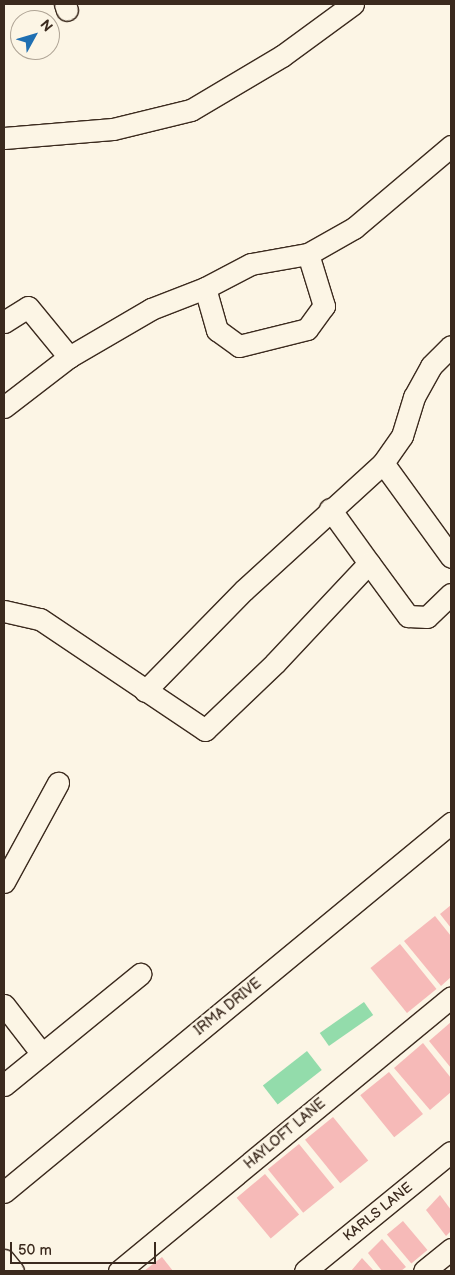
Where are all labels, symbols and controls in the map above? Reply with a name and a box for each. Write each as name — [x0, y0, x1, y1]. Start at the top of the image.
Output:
north arrow — [10, 10, 60, 60]
text: N — [36, 16, 56, 35]
street label: IRMA DRIVE — [191, 975, 265, 1039]
street label: HAYLOFT LANE — [241, 1095, 329, 1173]
street label: KARLS LANE — [340, 1179, 416, 1245]
scale bar — [12, 1232, 159, 1264]
text: 50 m — [18, 1241, 52, 1260]

